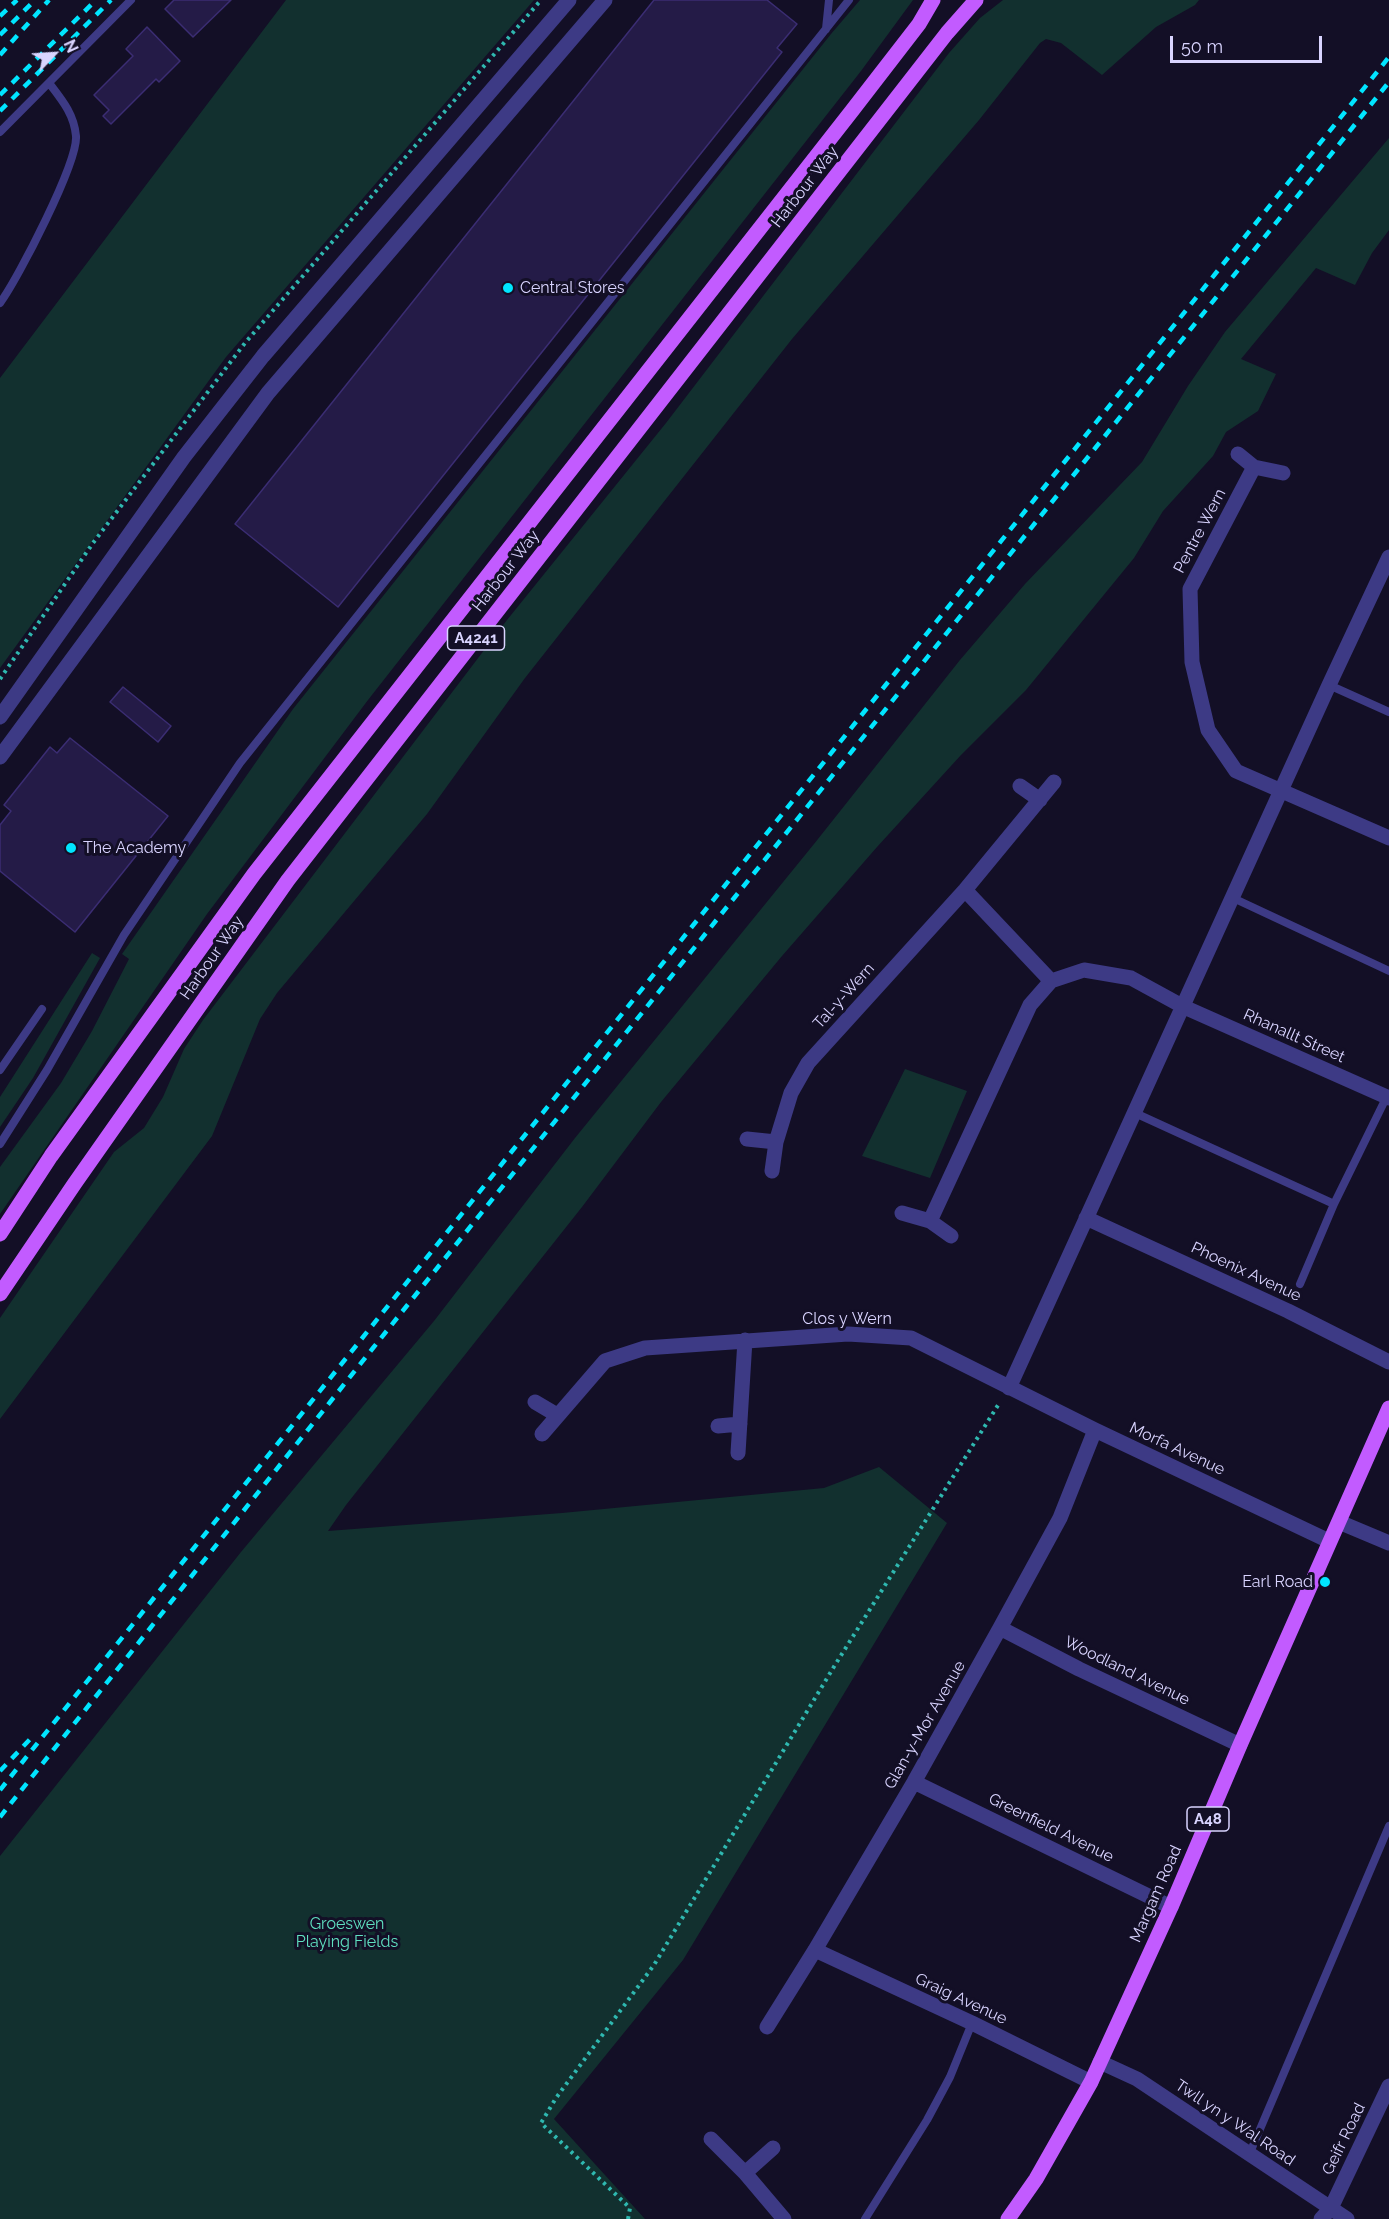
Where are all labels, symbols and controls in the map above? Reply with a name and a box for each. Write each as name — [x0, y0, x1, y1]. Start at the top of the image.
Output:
north arrow — [24, 24, 84, 84]
scale bar — [1173, 24, 1324, 62]
text: 50 m — [1181, 36, 1223, 57]
text: N — [60, 37, 82, 56]
street label: Harbour Way — [767, 143, 843, 231]
place label: Central Stores — [520, 278, 624, 298]
marker: Central Stores — [501, 281, 515, 295]
street label: Pentre Wern — [1170, 486, 1230, 576]
street label: Harbour Way — [468, 527, 544, 615]
road number: A4241 — [448, 626, 504, 650]
place label: The Academy — [83, 838, 186, 858]
marker: The Academy — [64, 841, 78, 855]
street label: Harbour Way — [176, 912, 248, 1004]
street label: Tal-y-Wern — [809, 959, 879, 1033]
street label: Rhanallt Street — [1240, 1005, 1348, 1067]
street label: Phoenix Avenue — [1188, 1238, 1304, 1306]
street label: Clos y Wern — [802, 1309, 892, 1329]
street label: Morfa Avenue — [1126, 1418, 1228, 1480]
place label: Earl Road — [1242, 1572, 1313, 1592]
marker: Earl Road — [1318, 1575, 1332, 1589]
street label: Woodland Avenue — [1061, 1632, 1193, 1710]
street label: Glan-y-Mor Avenue — [880, 1657, 970, 1793]
street label: Greenfield Avenue — [985, 1789, 1117, 1867]
road number: A48 — [1187, 1807, 1229, 1831]
street label: Margam Road — [1126, 1843, 1186, 1945]
park label: Groeswen Playing Fields — [296, 1914, 398, 1952]
street label: Graig Avenue — [912, 1969, 1010, 2029]
street label: Twll yn y Wal Road — [1171, 2076, 1299, 2170]
street label: Geifr Road — [1318, 2100, 1370, 2178]

